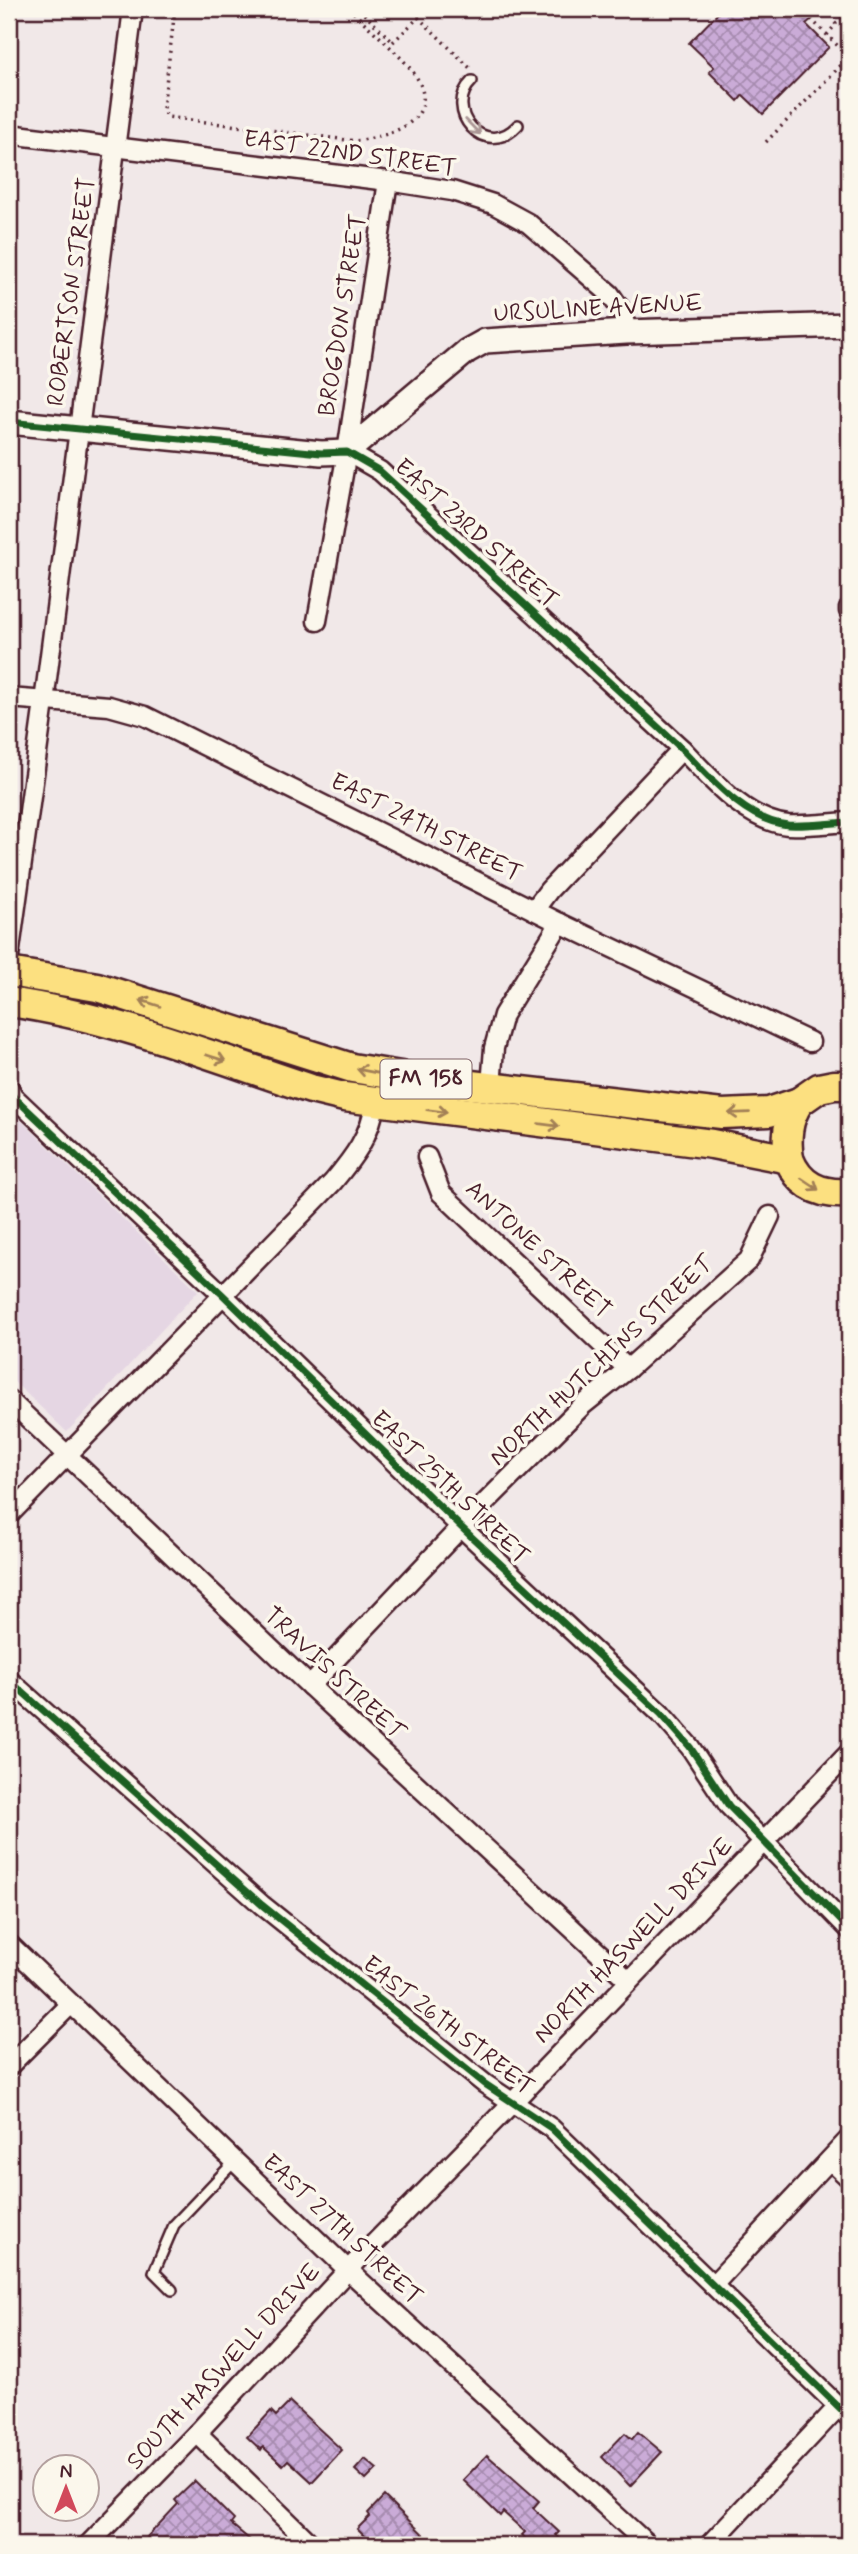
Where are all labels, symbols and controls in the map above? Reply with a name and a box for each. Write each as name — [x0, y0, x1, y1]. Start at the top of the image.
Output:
one-way arrow — [465, 118, 482, 135]
street label: EAST 22ND STREET — [241, 124, 459, 184]
street label: ROBERTSON STREET — [41, 176, 103, 408]
street label: BROGDON STREET — [312, 212, 374, 418]
street label: URSULINE AVENUE — [493, 288, 703, 330]
street label: EAST 23RD STREET — [387, 452, 565, 616]
street label: EAST 24TH STREET — [325, 766, 527, 890]
one-way arrow — [139, 996, 161, 1008]
one-way arrow — [205, 1052, 227, 1065]
road number: FM 158 — [380, 1060, 472, 1098]
one-way arrow — [356, 1064, 379, 1077]
one-way arrow — [425, 1104, 447, 1117]
one-way arrow — [727, 1107, 750, 1120]
one-way arrow — [537, 1118, 560, 1131]
street label: ANTONE STREET — [458, 1174, 618, 1326]
one-way arrow — [800, 1177, 819, 1192]
street label: NORTH HUTCHINS STREET — [483, 1248, 721, 1473]
street label: EAST 25TH STREET — [364, 1404, 536, 1572]
street label: TRAVIS STREET — [257, 1600, 412, 1748]
street label: NORTH HASWELL DRIVE — [527, 1831, 741, 2051]
street label: EAST 26TH STREET — [356, 1949, 540, 2103]
street label: EAST 27TH STREET — [255, 2148, 429, 2312]
street label: SOUTH HASWELL DRIVE — [120, 2257, 328, 2477]
north arrow — [32, 2452, 102, 2522]
text: N — [60, 2460, 72, 2485]

